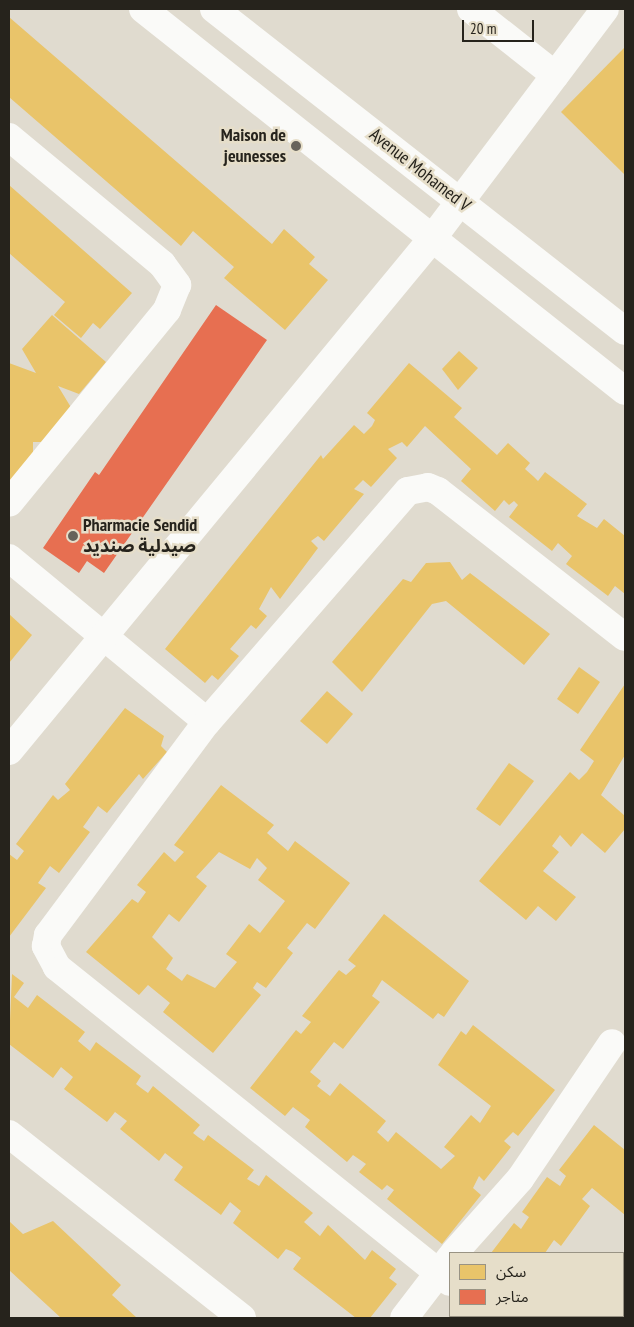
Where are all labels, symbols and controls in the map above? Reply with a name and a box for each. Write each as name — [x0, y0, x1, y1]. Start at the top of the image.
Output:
scale bar — [464, 10, 536, 42]
text: 20 m — [470, 19, 496, 38]
street label: Avenue Mohamed V — [365, 124, 475, 216]
place label: Maison de jeunesses — [221, 125, 286, 168]
marker: Maison de jeunesses — [290, 140, 302, 152]
place label: Pharmacie Sendid صيدلية صنديد — [83, 515, 197, 558]
marker: Pharmacie Sendid صيدلية صنديد — [67, 530, 79, 542]
legend — [449, 1252, 624, 1317]
text: سكن — [496, 1262, 526, 1281]
text: متاجر — [496, 1287, 529, 1306]

